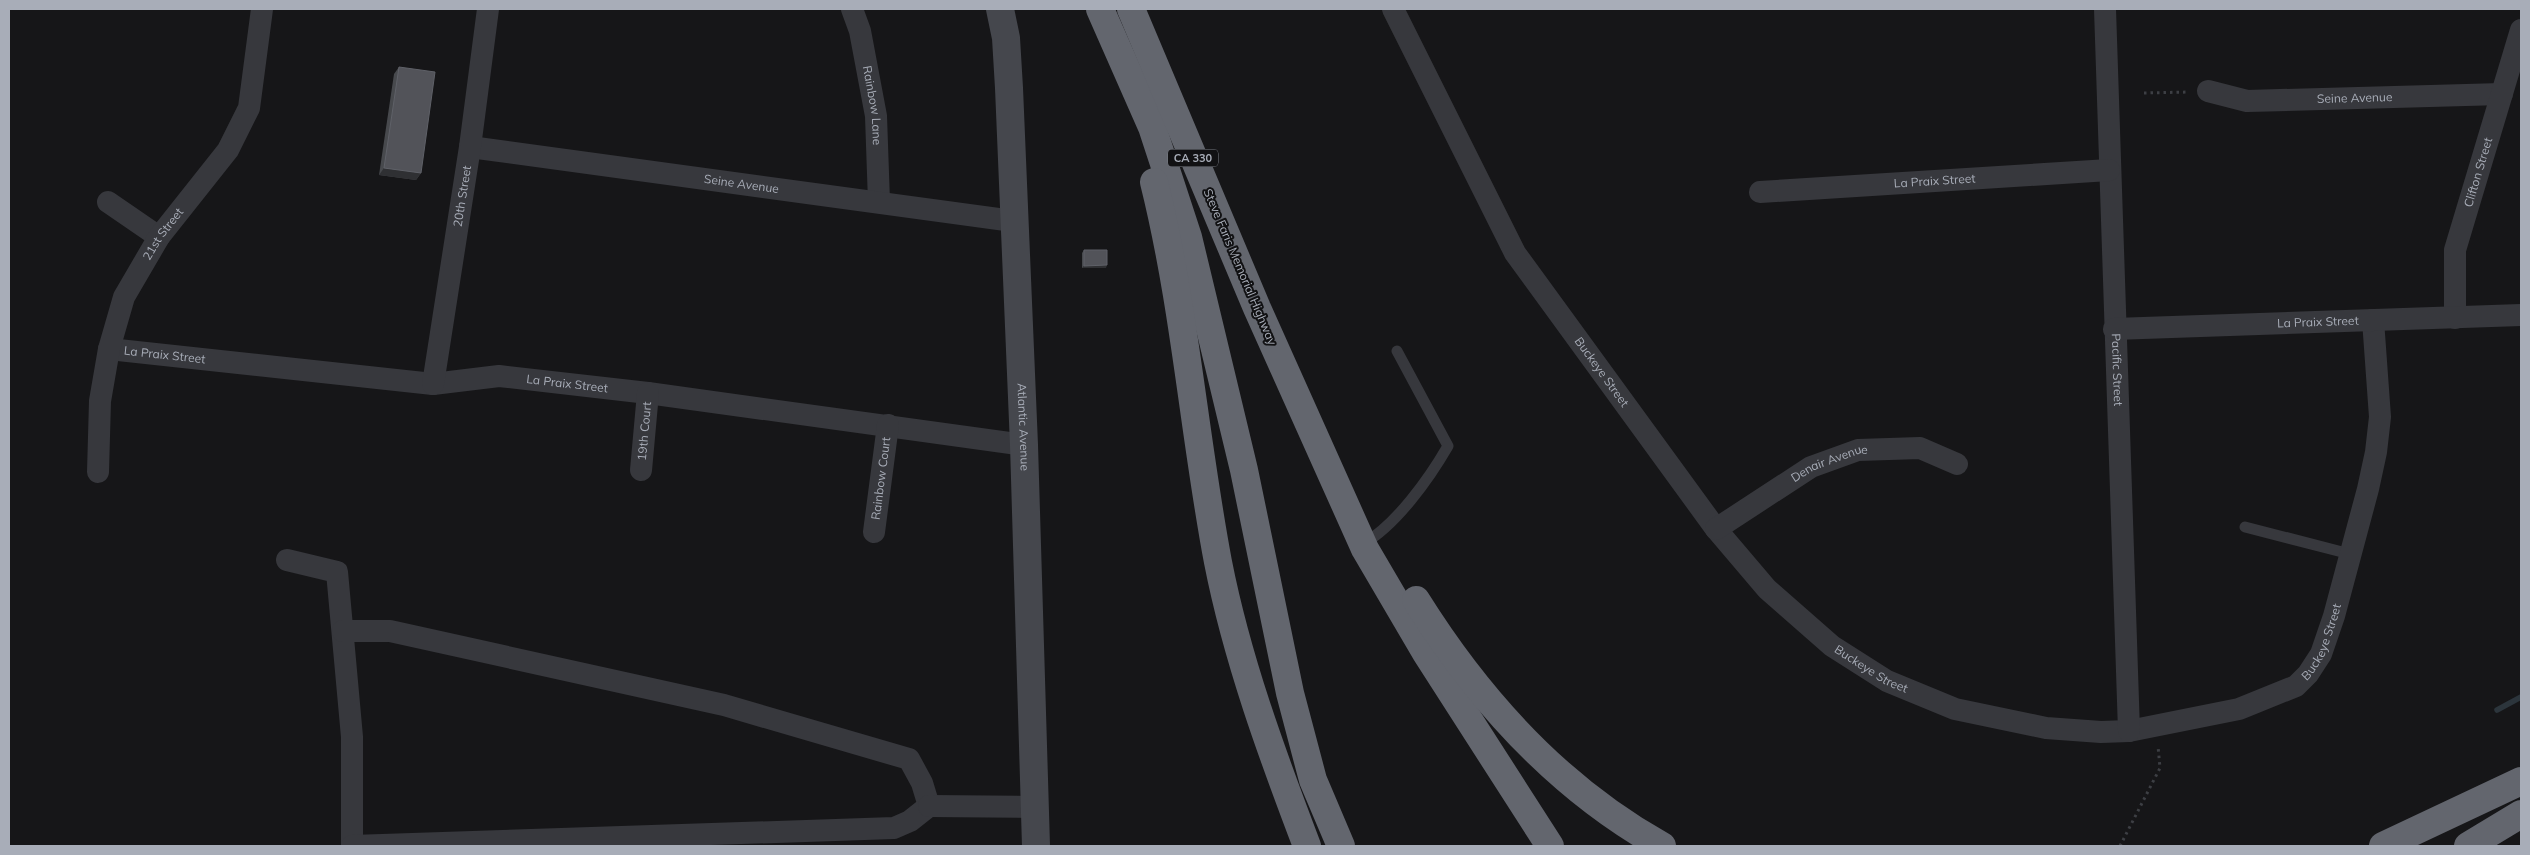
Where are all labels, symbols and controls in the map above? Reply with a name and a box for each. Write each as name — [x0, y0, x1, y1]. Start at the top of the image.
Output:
street label: Rainbow Lane — [860, 64, 885, 145]
street label: Seine Avenue — [2317, 89, 2393, 106]
street label: Clifton Street — [2460, 136, 2495, 209]
road number: CA 330 — [1168, 150, 1218, 167]
street label: 20th Street — [450, 164, 474, 228]
street label: La Praix Street — [1893, 170, 1976, 191]
street label: Seine Avenue — [703, 171, 780, 196]
street label: Steve Faris Memorial Highway — [1201, 186, 1281, 348]
street label: 21st Street — [139, 205, 186, 263]
street label: La Praix Street — [2277, 313, 2359, 330]
street label: Pacific Street — [2109, 333, 2126, 406]
street label: Buckeye Street — [1572, 334, 1632, 410]
street label: La Praix Street — [123, 343, 206, 366]
street label: La Praix Street — [526, 371, 609, 395]
street label: Atlantic Avenue — [1014, 383, 1033, 471]
street label: 19th Court — [634, 401, 654, 461]
street label: Rainbow Court — [868, 436, 893, 521]
street label: Denair Avenue — [1788, 441, 1868, 485]
street label: Buckeye Street — [2298, 602, 2344, 683]
street label: Buckeye Street — [1832, 642, 1910, 696]

